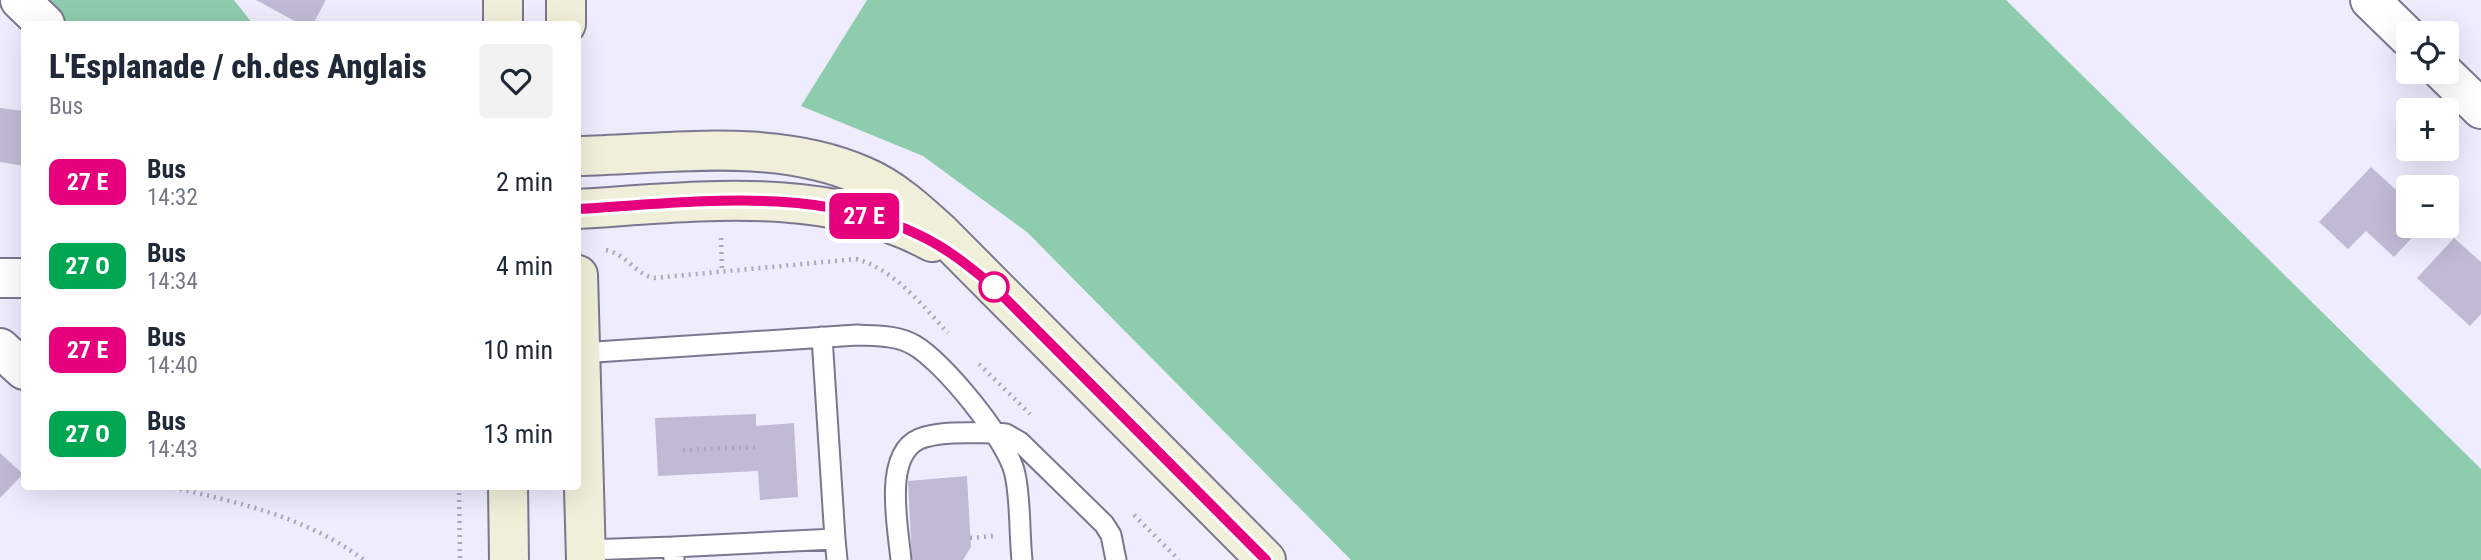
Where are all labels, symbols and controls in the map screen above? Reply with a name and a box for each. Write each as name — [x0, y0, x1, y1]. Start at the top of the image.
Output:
map controls — [2396, 21, 2459, 238]
button: locate — [2396, 21, 2459, 84]
button: heart — [479, 44, 553, 118]
text: L'Esplanade / ch.des Anglais — [49, 47, 427, 86]
text: Bus — [49, 93, 83, 120]
button: + — [2396, 98, 2459, 161]
text: Bus — [147, 154, 186, 184]
text: 2 min — [496, 167, 553, 197]
text: 27 E — [67, 168, 108, 196]
button: − — [2396, 175, 2459, 238]
text: 14:32 — [147, 184, 198, 211]
line badge: 27 E — [815, 193, 913, 239]
text: 27 E — [843, 202, 885, 230]
text: Bus — [147, 238, 186, 268]
text: 4 min — [496, 251, 553, 281]
text: 27 O — [65, 252, 110, 280]
text: 14:34 — [147, 268, 198, 295]
unlabelled marker — [979, 272, 1009, 302]
text: Bus — [147, 322, 186, 352]
text: 10 min — [483, 335, 553, 365]
text: 27 E — [67, 336, 108, 364]
text: 14:40 — [147, 352, 198, 379]
text: Bus — [147, 406, 186, 436]
text: 13 min — [483, 419, 553, 449]
text: 27 O — [65, 420, 110, 448]
text: 14:43 — [147, 436, 198, 463]

